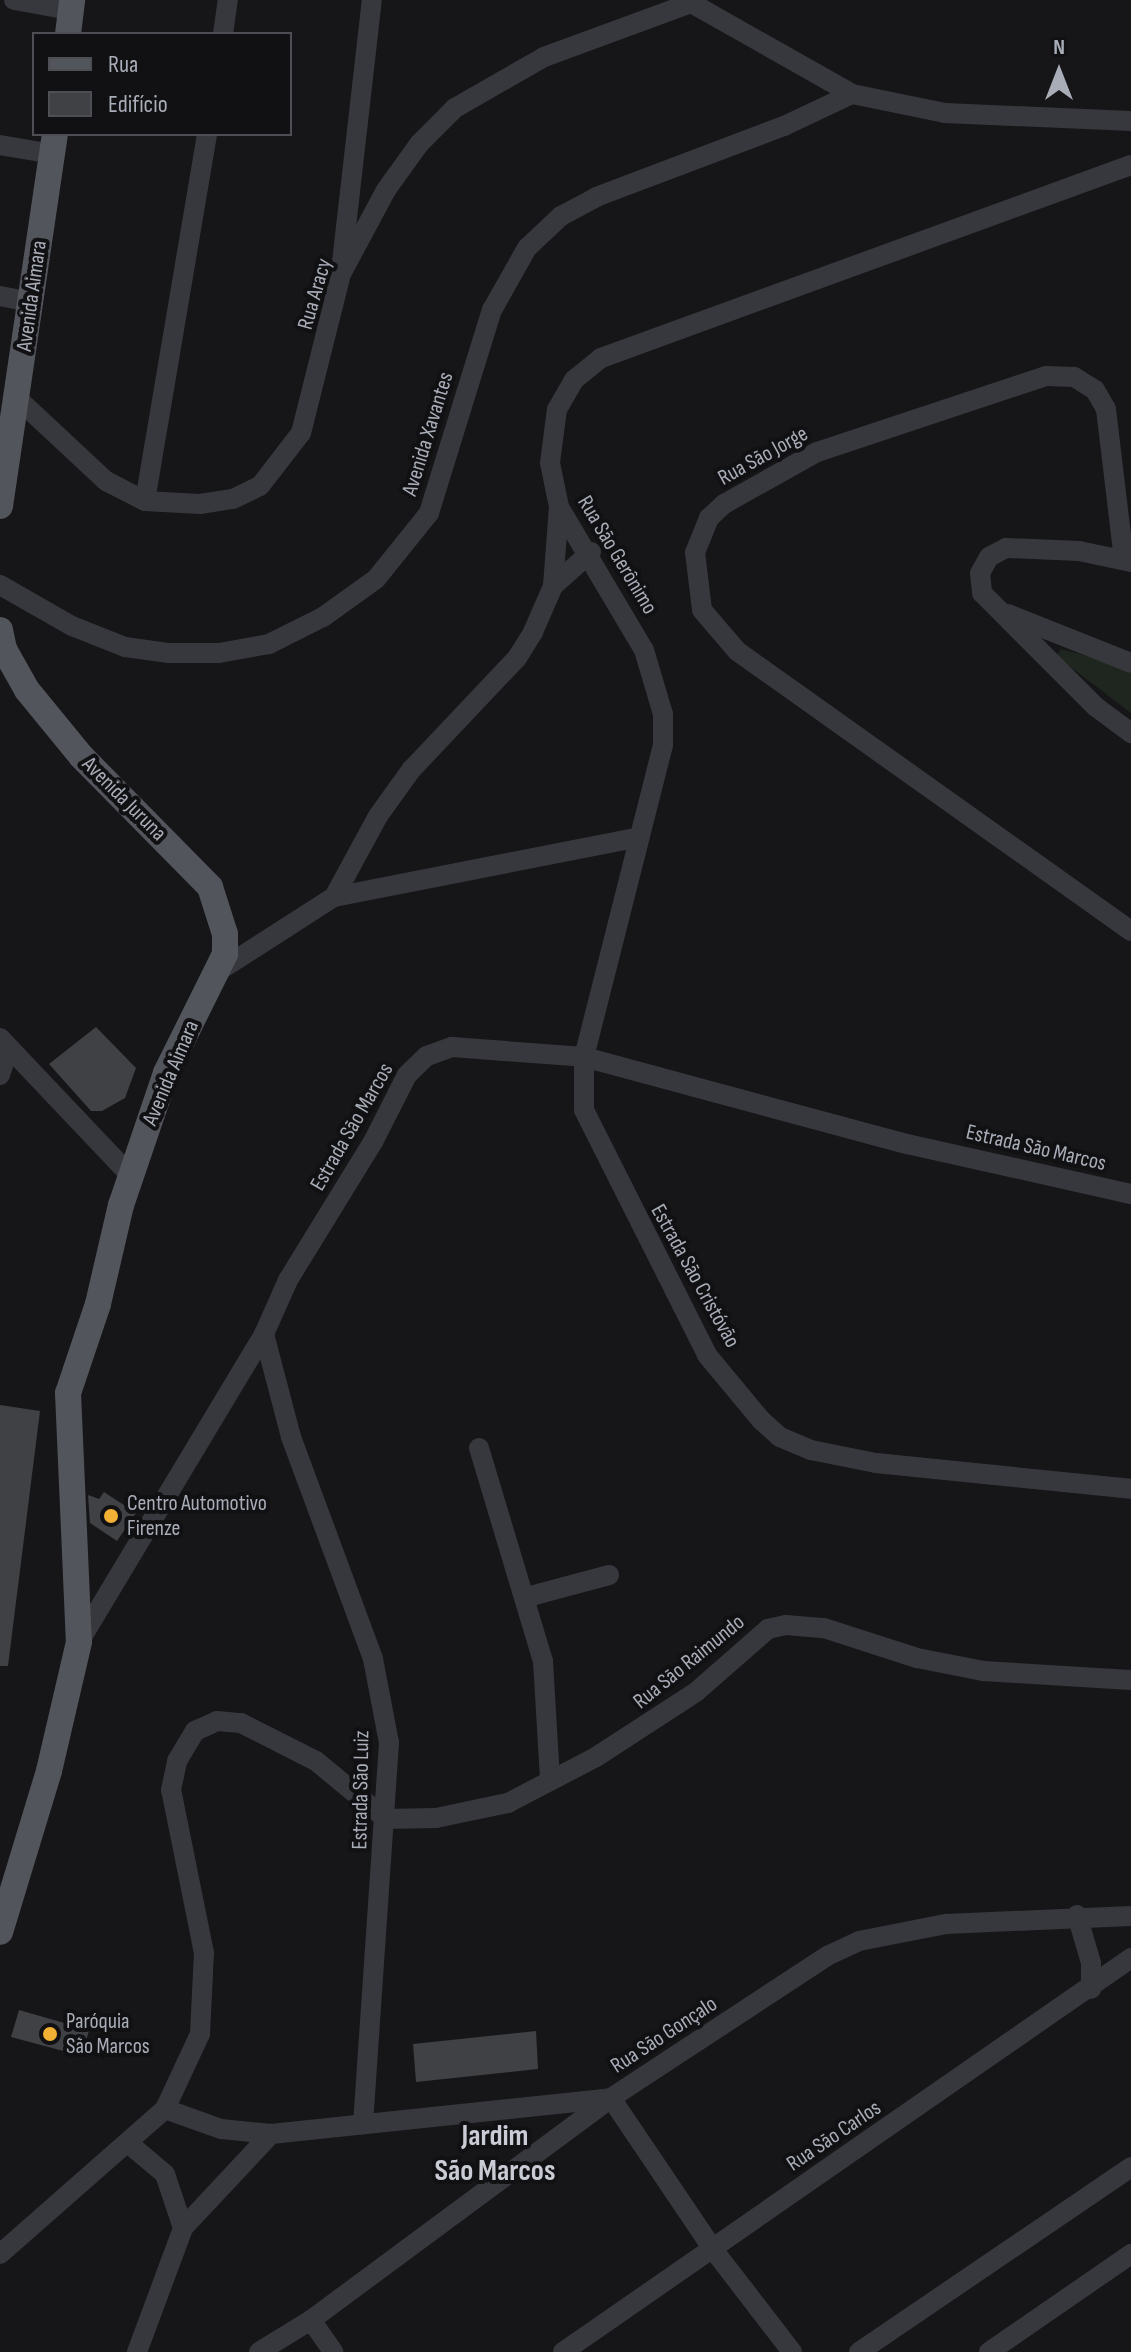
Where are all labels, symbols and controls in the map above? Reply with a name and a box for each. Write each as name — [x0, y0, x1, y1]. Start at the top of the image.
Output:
legend — [32, 32, 292, 136]
north arrow — [1019, 32, 1099, 112]
text: N — [1053, 34, 1065, 61]
text: Rua — [108, 50, 138, 79]
text: Edifício — [108, 90, 168, 119]
street label: Avenida Aimara — [11, 239, 53, 353]
street label: Rua Aracy — [292, 255, 338, 333]
street label: Avenida Xavantes — [397, 369, 459, 499]
street label: Rua São Jorge — [713, 421, 813, 491]
street label: Rua São Gerônimo — [571, 491, 663, 619]
street label: Avenida Juruna — [76, 751, 172, 847]
street label: Avenida Aimara — [137, 1017, 205, 1129]
street label: Estrada São Marcos — [305, 1058, 399, 1196]
street label: Estrada São Marcos — [963, 1119, 1109, 1177]
street label: Estrada São Cristóvão — [645, 1200, 745, 1352]
place label: Centro Automotivo Firenze — [127, 1490, 267, 1542]
marker: Centro Automotivo Firenze — [102, 1507, 120, 1525]
street label: Rua São Raimundo — [628, 1609, 750, 1715]
street label: Estrada São Luiz — [347, 1730, 375, 1850]
street label: Rua São Gonçalo — [606, 1991, 722, 2079]
place label: Paróquia São Marcos — [66, 2008, 150, 2060]
marker: Paróquia São Marcos — [41, 2025, 59, 2043]
street label: Rua São Carlos — [782, 2095, 886, 2177]
district label: Jardim São Marcos — [435, 2118, 555, 2188]

